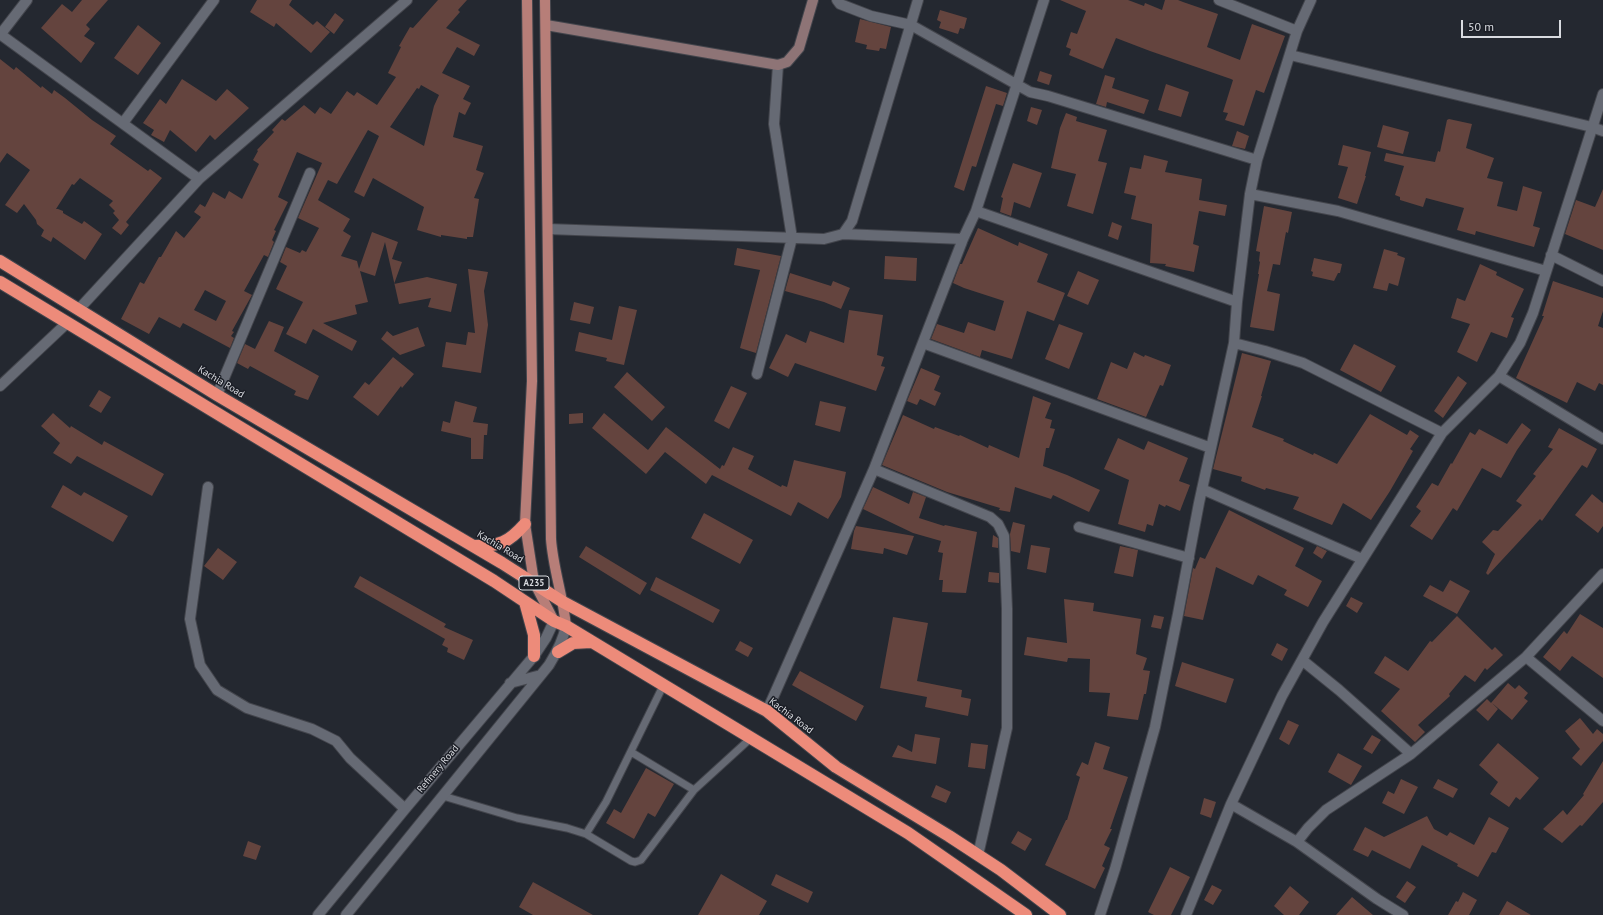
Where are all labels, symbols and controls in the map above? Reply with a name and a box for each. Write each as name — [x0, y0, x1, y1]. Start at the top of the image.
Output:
scale bar — [1463, 12, 1563, 38]
text: 50 m — [1468, 19, 1494, 34]
street label: Kachia Road — [196, 363, 246, 401]
street label: Kachia Road — [475, 528, 525, 566]
road number: A235 — [519, 576, 549, 590]
street label: Kachia Road — [767, 695, 815, 737]
street label: Refinery Road — [415, 743, 461, 795]

